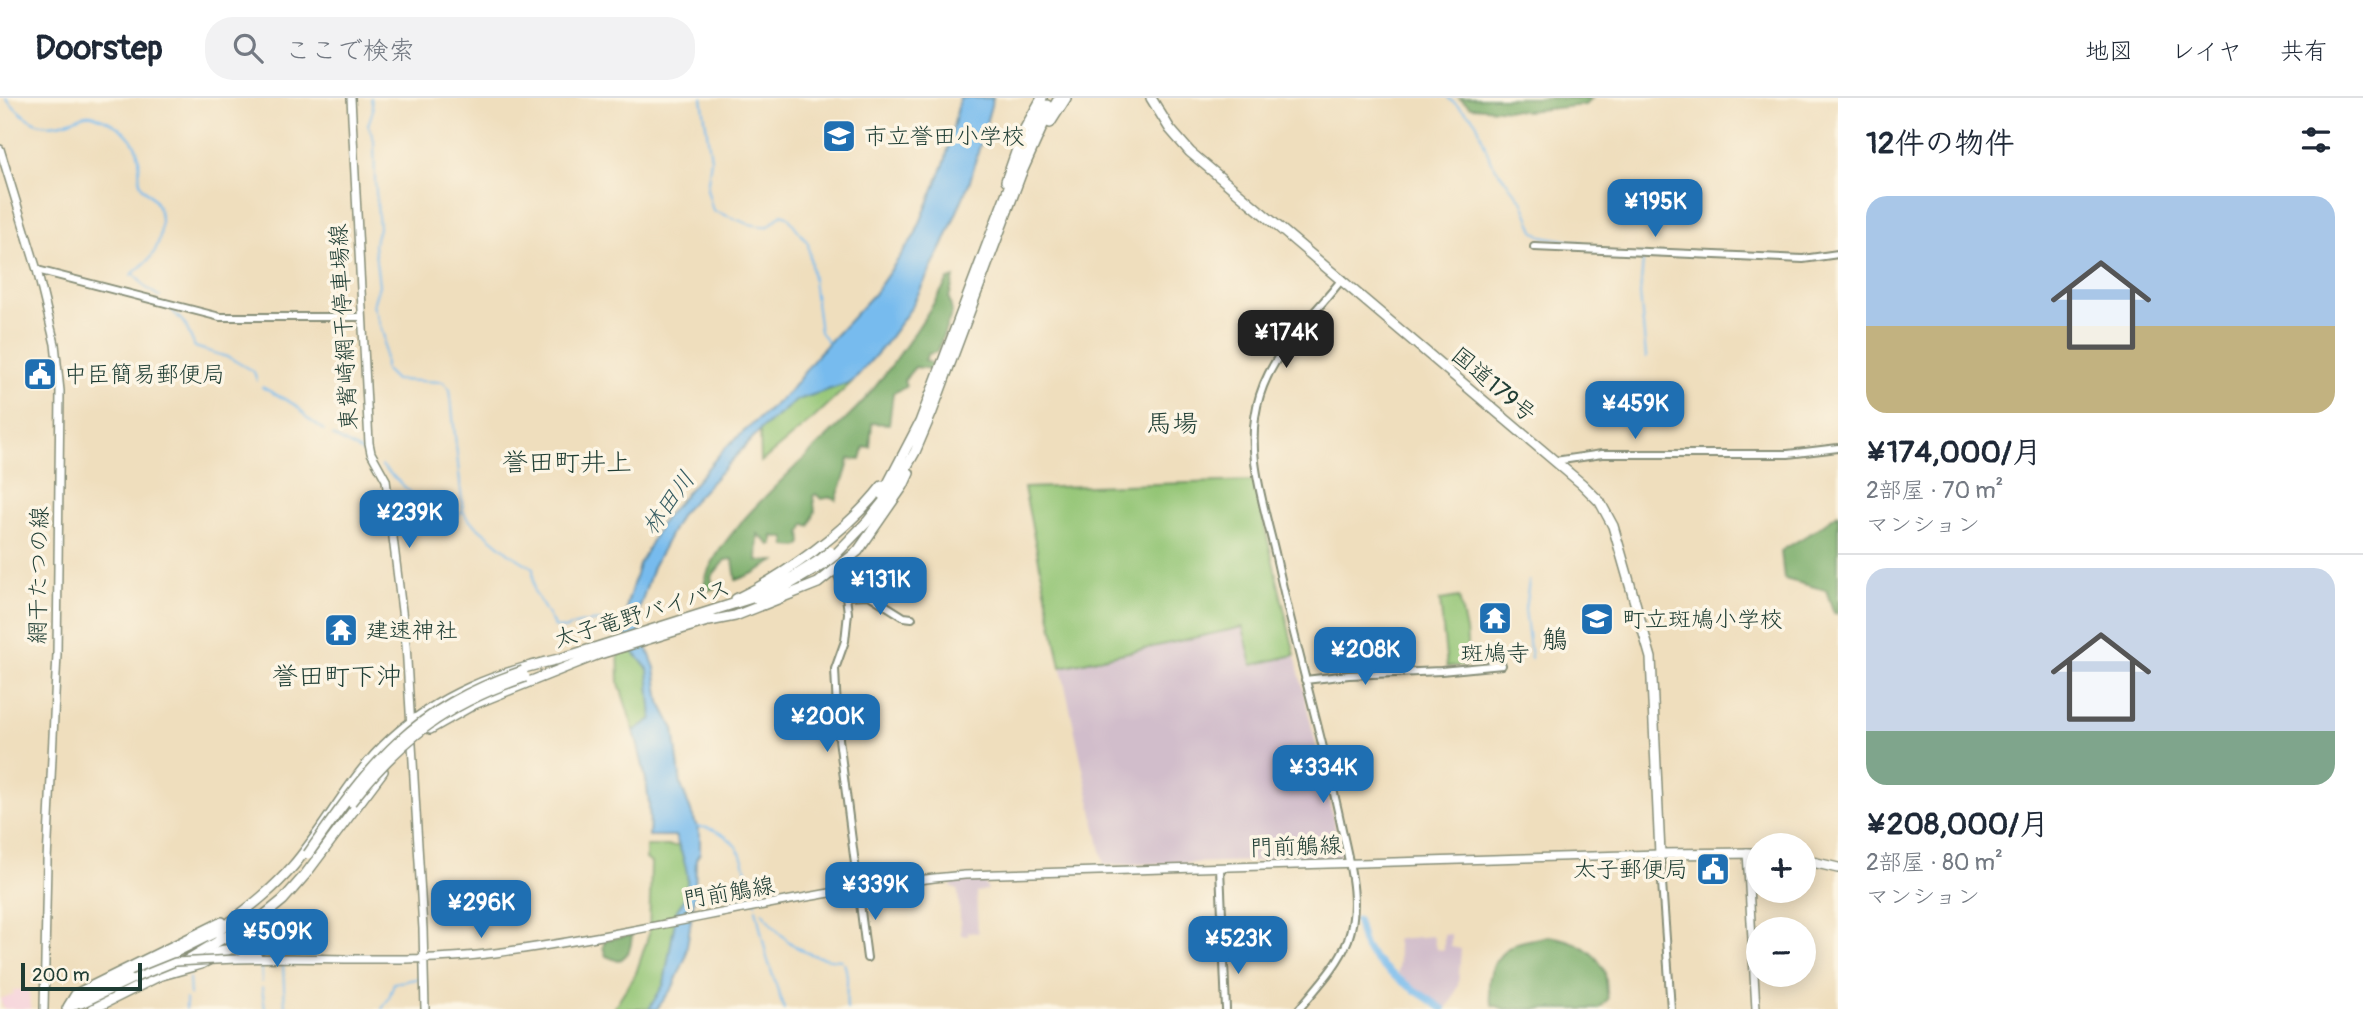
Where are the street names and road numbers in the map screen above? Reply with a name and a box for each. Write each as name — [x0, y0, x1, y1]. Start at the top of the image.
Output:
street label: 東觜崎網干停車場線 — [324, 223, 363, 431]
street label: 国道179号 — [1445, 340, 1542, 428]
street label: 網干たつの線 — [23, 506, 54, 644]
street label: 太子竜野バイパス — [550, 573, 734, 654]
street label: 門前鵤線 — [1250, 830, 1342, 863]
street label: 門前鵤線 — [681, 870, 777, 915]

